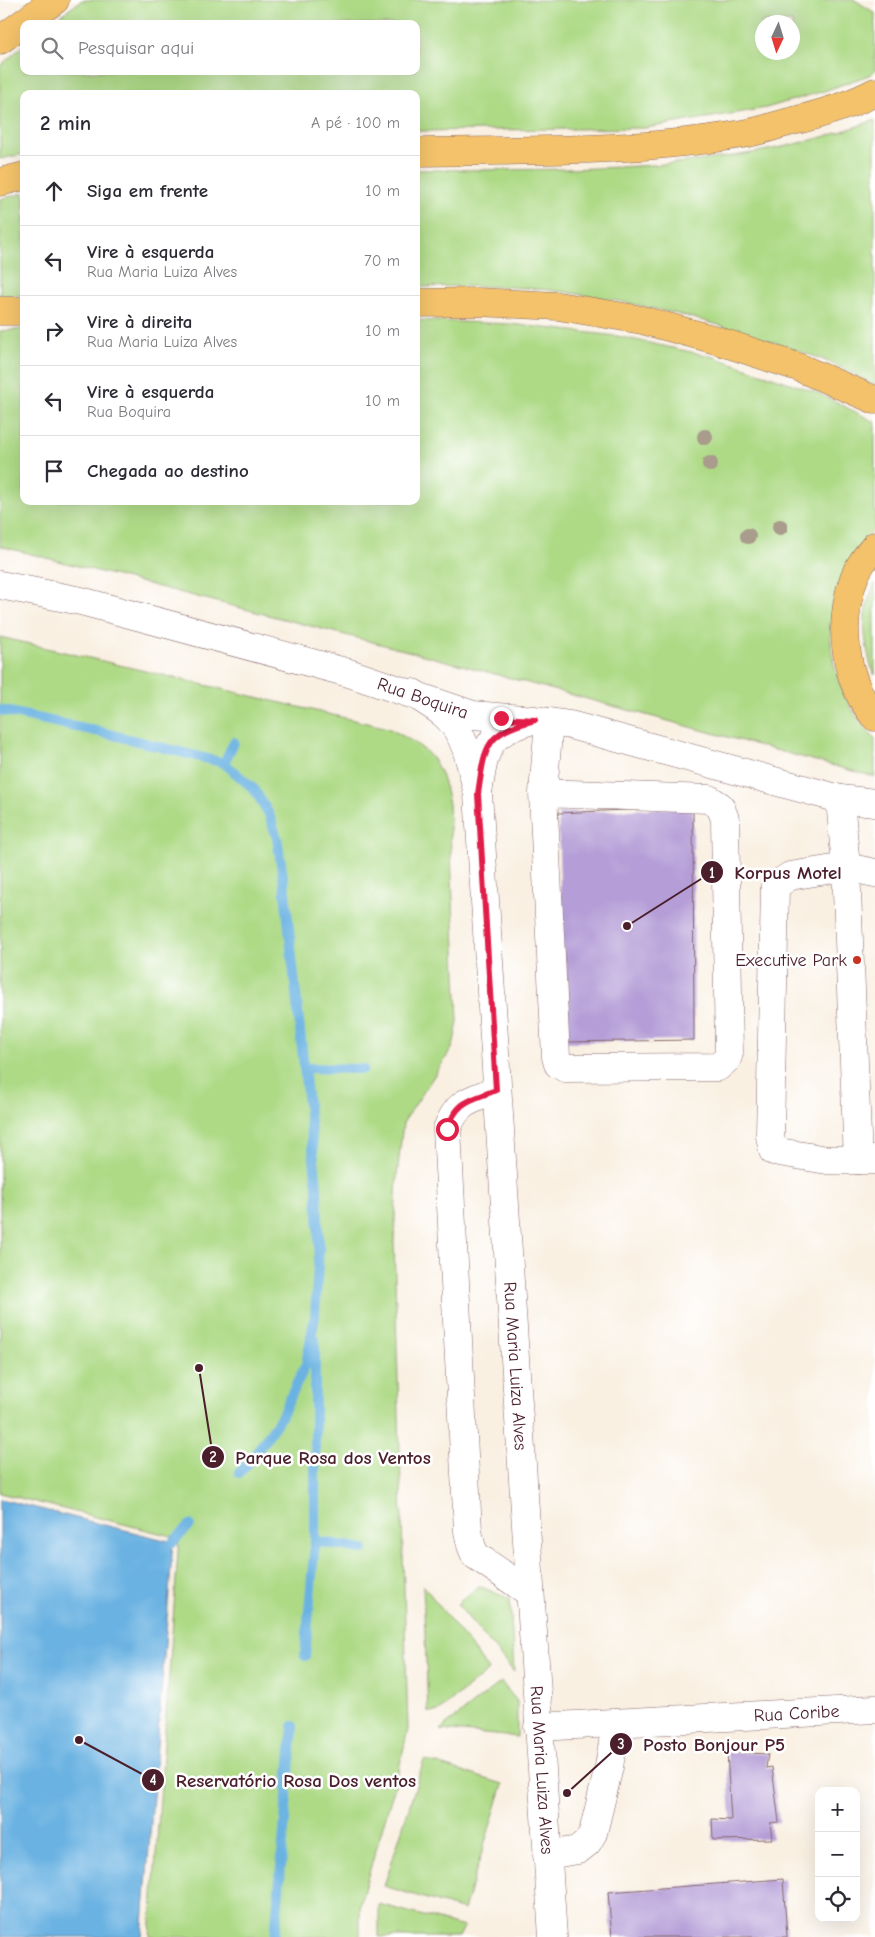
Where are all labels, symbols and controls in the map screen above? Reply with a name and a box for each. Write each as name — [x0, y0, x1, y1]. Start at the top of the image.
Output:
north arrow — [755, 15, 800, 60]
search box — [20, 20, 420, 75]
icon: search — [38, 34, 66, 62]
text: Pesquisar aqui — [78, 37, 194, 59]
text: 2 min — [40, 111, 91, 135]
text: A pé · 100 m — [311, 114, 400, 132]
icon: ahead — [40, 177, 68, 205]
text: Siga em frente — [87, 180, 208, 202]
text: 10 m — [365, 182, 400, 200]
text: Vire à esquerda — [87, 241, 214, 263]
icon: left — [40, 247, 68, 275]
text: 70 m — [364, 252, 400, 270]
text: Rua Maria Luiza Alves — [87, 263, 237, 281]
text: Vire à direita — [87, 311, 192, 333]
icon: right — [40, 317, 68, 345]
text: 10 m — [365, 322, 400, 340]
text: Rua Maria Luiza Alves — [87, 333, 237, 351]
text: Vire à esquerda — [87, 381, 214, 403]
icon: left — [40, 387, 68, 415]
text: 10 m — [365, 392, 400, 410]
text: Rua Boquira — [87, 403, 171, 421]
icon: arrive — [40, 457, 68, 485]
text: Chegada ao destino — [87, 460, 249, 482]
street label: Rua Boquira — [374, 673, 471, 724]
route end — [490, 707, 513, 730]
callout: Korpus Motel — [699, 855, 852, 889]
text: Korpus Motel — [734, 862, 842, 884]
text: 1 — [709, 864, 715, 882]
place label: Executive Park — [735, 950, 847, 971]
marker: Executive Park — [851, 954, 863, 966]
route start — [436, 1118, 459, 1141]
street label: Rua Maria Luiza Alves — [499, 1281, 531, 1451]
callout: Parque Rosa dos Ventos — [200, 1440, 441, 1474]
text: Parque Rosa dos Ventos — [235, 1447, 431, 1469]
text: 2 — [209, 1448, 217, 1466]
street label: Rua Maria Luiza Alves — [526, 1685, 558, 1855]
street label: Rua Coribe — [753, 1701, 840, 1726]
callout: Posto Bonjour P5 — [608, 1727, 795, 1761]
text: Posto Bonjour P5 — [643, 1734, 785, 1756]
text: 3 — [617, 1735, 625, 1753]
callout: Reservatório Rosa Dos ventos — [140, 1763, 426, 1797]
text: Reservatório Rosa Dos ventos — [176, 1770, 416, 1792]
text: 4 — [149, 1771, 157, 1789]
map controls — [815, 1787, 860, 1922]
button: + — [815, 1787, 860, 1832]
button: − — [815, 1832, 860, 1877]
button: locate — [815, 1877, 860, 1922]

